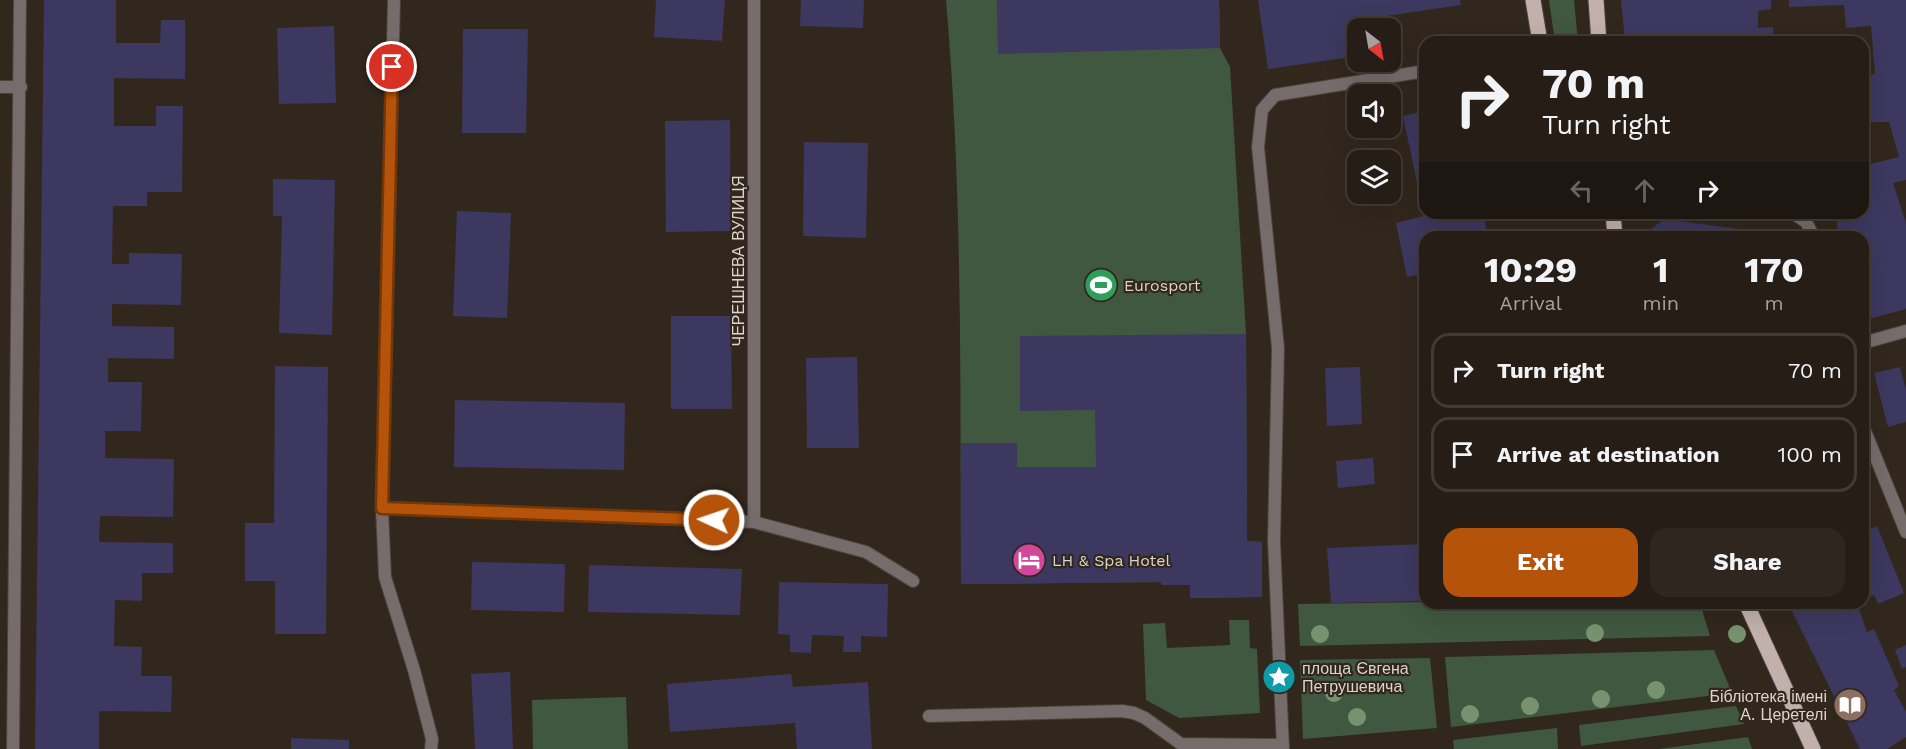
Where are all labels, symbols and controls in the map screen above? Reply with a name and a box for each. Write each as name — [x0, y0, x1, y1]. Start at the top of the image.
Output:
north arrow — [1347, 18, 1401, 72]
map controls — [1347, 18, 1401, 204]
pin — [366, 41, 417, 92]
icon: arrive — [375, 50, 408, 83]
text: 70 m — [1542, 59, 1645, 108]
icon: right — [1443, 60, 1521, 138]
button: sound — [1347, 84, 1401, 138]
text: Turn right — [1542, 109, 1671, 141]
button: layers — [1347, 150, 1401, 204]
icon: left — [1565, 174, 1598, 207]
icon: ahead — [1628, 174, 1661, 207]
icon: right — [1691, 174, 1724, 207]
street label: ЧЕРЕШНЕВА ВУЛИЦЯ — [729, 175, 748, 347]
text: 10:29 — [1484, 249, 1577, 291]
text: 1 — [1653, 249, 1669, 291]
text: 170 — [1744, 249, 1804, 291]
sports icon: Eurosport — [1083, 267, 1119, 303]
place label: Eurosport — [1124, 276, 1201, 295]
text: Arrival — [1499, 291, 1562, 315]
text: min — [1642, 291, 1679, 315]
text: m — [1765, 291, 1784, 315]
icon: right — [1446, 354, 1479, 387]
text: Turn right — [1497, 358, 1604, 383]
text: 70 m — [1788, 358, 1842, 383]
icon: arrive — [1446, 438, 1479, 471]
text: Arrive at destination — [1497, 442, 1720, 467]
text: 100 m — [1778, 442, 1842, 467]
position arrow — [682, 488, 746, 552]
button: Exit — [1443, 528, 1638, 597]
button: Share — [1650, 528, 1845, 597]
hotel icon: LH & Spa Hotel — [1011, 542, 1047, 578]
place label: LH & Spa Hotel — [1052, 551, 1171, 570]
place icon: площа Євгена Петрушевича — [1261, 659, 1297, 695]
place label: площа Євгена Петрушевича — [1302, 659, 1409, 696]
place label: Бібліотека імені А. Церетелі — [1709, 687, 1827, 724]
library icon: Бібліотека імені А. Церетелі — [1832, 687, 1868, 723]

